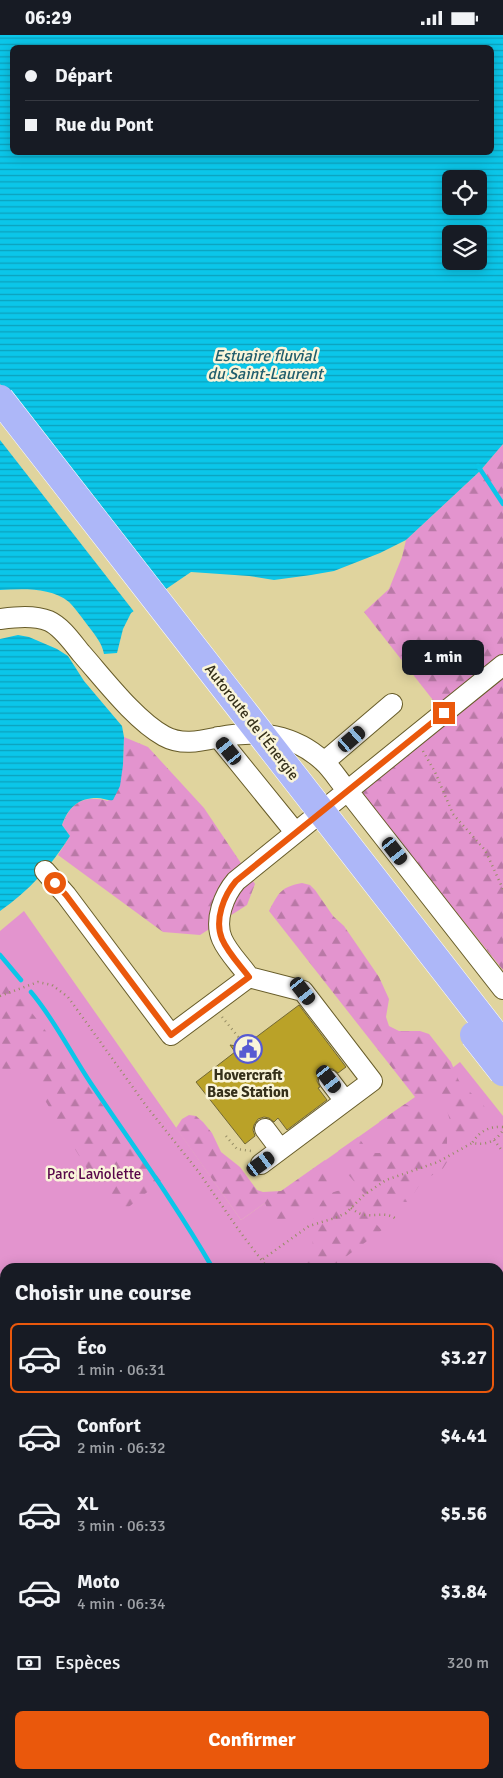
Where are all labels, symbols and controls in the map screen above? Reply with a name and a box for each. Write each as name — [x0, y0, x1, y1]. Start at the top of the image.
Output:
text: 06:29 — [25, 6, 72, 30]
text: Départ — [55, 64, 112, 88]
text: Rue du Pont — [55, 113, 153, 137]
map controls — [442, 170, 487, 270]
button: locate — [442, 170, 487, 215]
button: layers — [442, 225, 487, 270]
water label: Estuaire fluvial du Saint-Laurent — [207, 346, 325, 384]
callout: 1 min — [403, 641, 485, 675]
text: 1 min — [424, 647, 462, 667]
street label: Autoroute de l'Énergie — [201, 660, 304, 784]
route end — [433, 702, 455, 724]
car — [335, 723, 368, 755]
car — [213, 735, 244, 767]
car — [379, 835, 410, 867]
route start — [44, 872, 66, 894]
car — [287, 975, 318, 1007]
public building icon: Hovercraft Base Station — [233, 1034, 263, 1064]
car — [313, 1063, 344, 1095]
place label: Hovercraft Base Station — [207, 1066, 289, 1101]
car — [244, 1149, 277, 1179]
park label: Parc Laviolette — [47, 1165, 141, 1183]
text: Choisir une course — [15, 1279, 191, 1306]
icon: car — [17, 1336, 62, 1381]
text: Éco — [77, 1336, 107, 1360]
text: $3.27 — [441, 1346, 487, 1370]
text: 1 min · 06:31 — [77, 1360, 166, 1380]
icon: car — [17, 1414, 62, 1459]
text: Confort — [77, 1414, 141, 1438]
text: $4.41 — [441, 1424, 487, 1448]
text: 2 min · 06:32 — [77, 1438, 166, 1458]
icon: car — [17, 1492, 62, 1537]
text: XL — [77, 1492, 99, 1516]
text: $5.56 — [441, 1502, 487, 1526]
text: 3 min · 06:33 — [77, 1516, 166, 1536]
icon: car — [17, 1570, 62, 1615]
text: Moto — [77, 1570, 120, 1594]
text: $3.84 — [441, 1580, 487, 1604]
text: 4 min · 06:34 — [77, 1594, 166, 1614]
icon: cash — [15, 1649, 43, 1677]
text: Espèces — [55, 1651, 120, 1675]
text: 320 m — [447, 1653, 489, 1673]
button: Confirmer — [15, 1711, 489, 1769]

